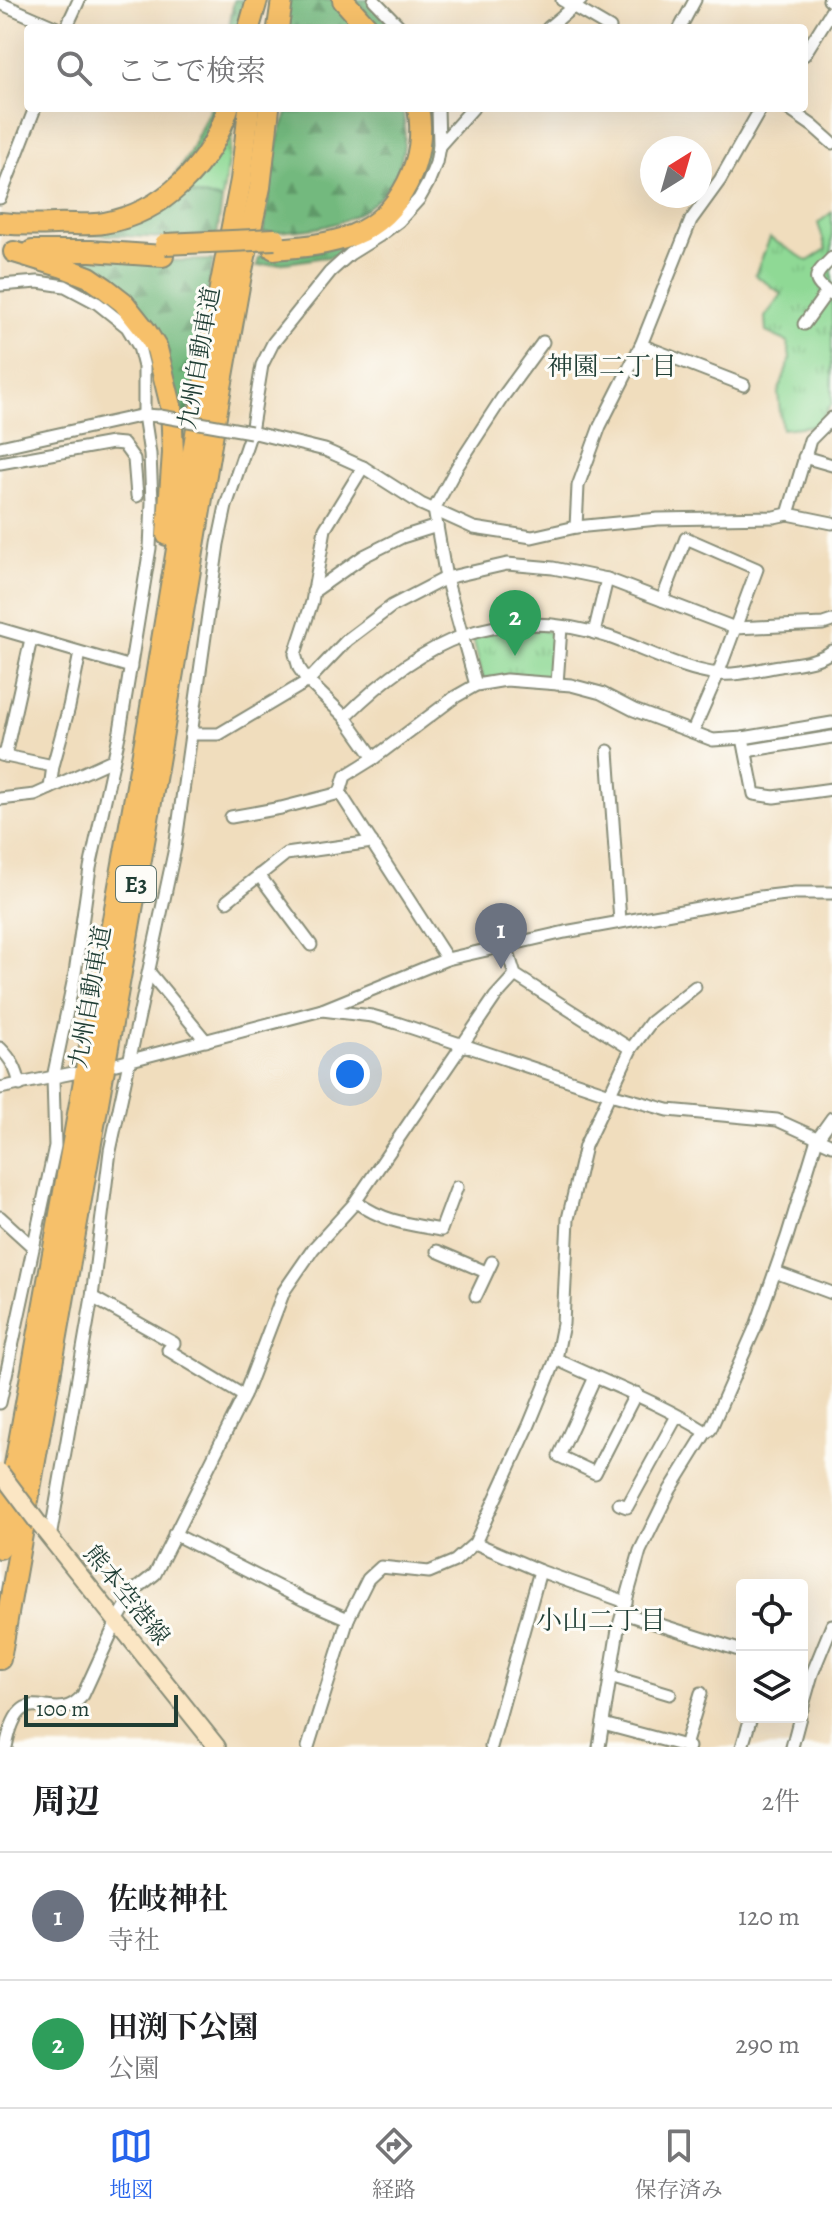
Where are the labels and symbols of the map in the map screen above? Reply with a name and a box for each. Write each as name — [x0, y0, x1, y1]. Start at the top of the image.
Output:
north arrow — [640, 136, 712, 208]
street label: 九州自動車道 — [171, 284, 227, 432]
district label: 神園二丁目 — [547, 349, 677, 384]
pin: 2 — [489, 590, 541, 656]
road number: E3 — [116, 866, 156, 902]
pin: 1 — [475, 903, 527, 969]
street label: 九州自動車道 — [62, 923, 118, 1071]
your location — [330, 1054, 370, 1094]
street label: 熊本空港線 — [77, 1538, 177, 1652]
district label: 小山二丁目 — [536, 1603, 666, 1638]
scale bar — [24, 1691, 178, 1727]

